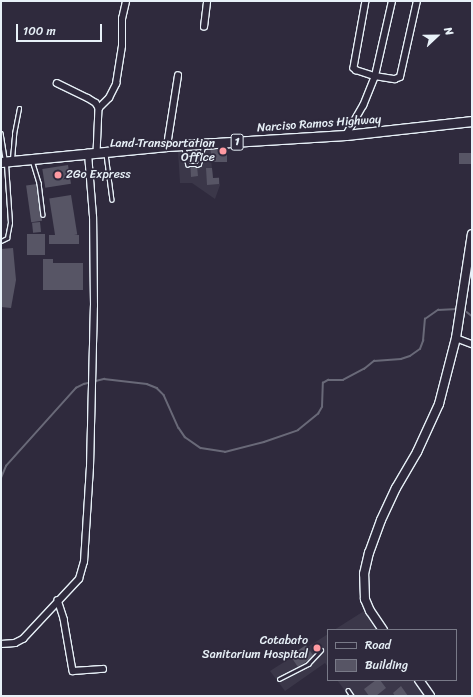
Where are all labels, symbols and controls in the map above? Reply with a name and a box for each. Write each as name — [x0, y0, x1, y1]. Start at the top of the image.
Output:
scale bar — [18, 16, 104, 42]
north arrow — [417, 16, 457, 56]
text: 100 m — [23, 20, 56, 42]
text: N — [438, 24, 459, 38]
street label: Narciso Ramos Highway — [256, 112, 382, 136]
road number: 1 — [230, 133, 244, 151]
place label: Land Transportation Office — [110, 137, 215, 165]
marker: Land Transportation Office — [218, 146, 228, 156]
place label: 2Go Express — [66, 168, 131, 182]
marker: 2Go Express — [53, 170, 63, 180]
legend — [327, 629, 457, 681]
place label: Cotabato Sanitarium Hospital — [202, 634, 308, 662]
text: Road — [365, 634, 391, 656]
marker: Cotabato Sanitarium Hospital — [311, 642, 323, 654]
text: Building — [365, 654, 408, 676]

